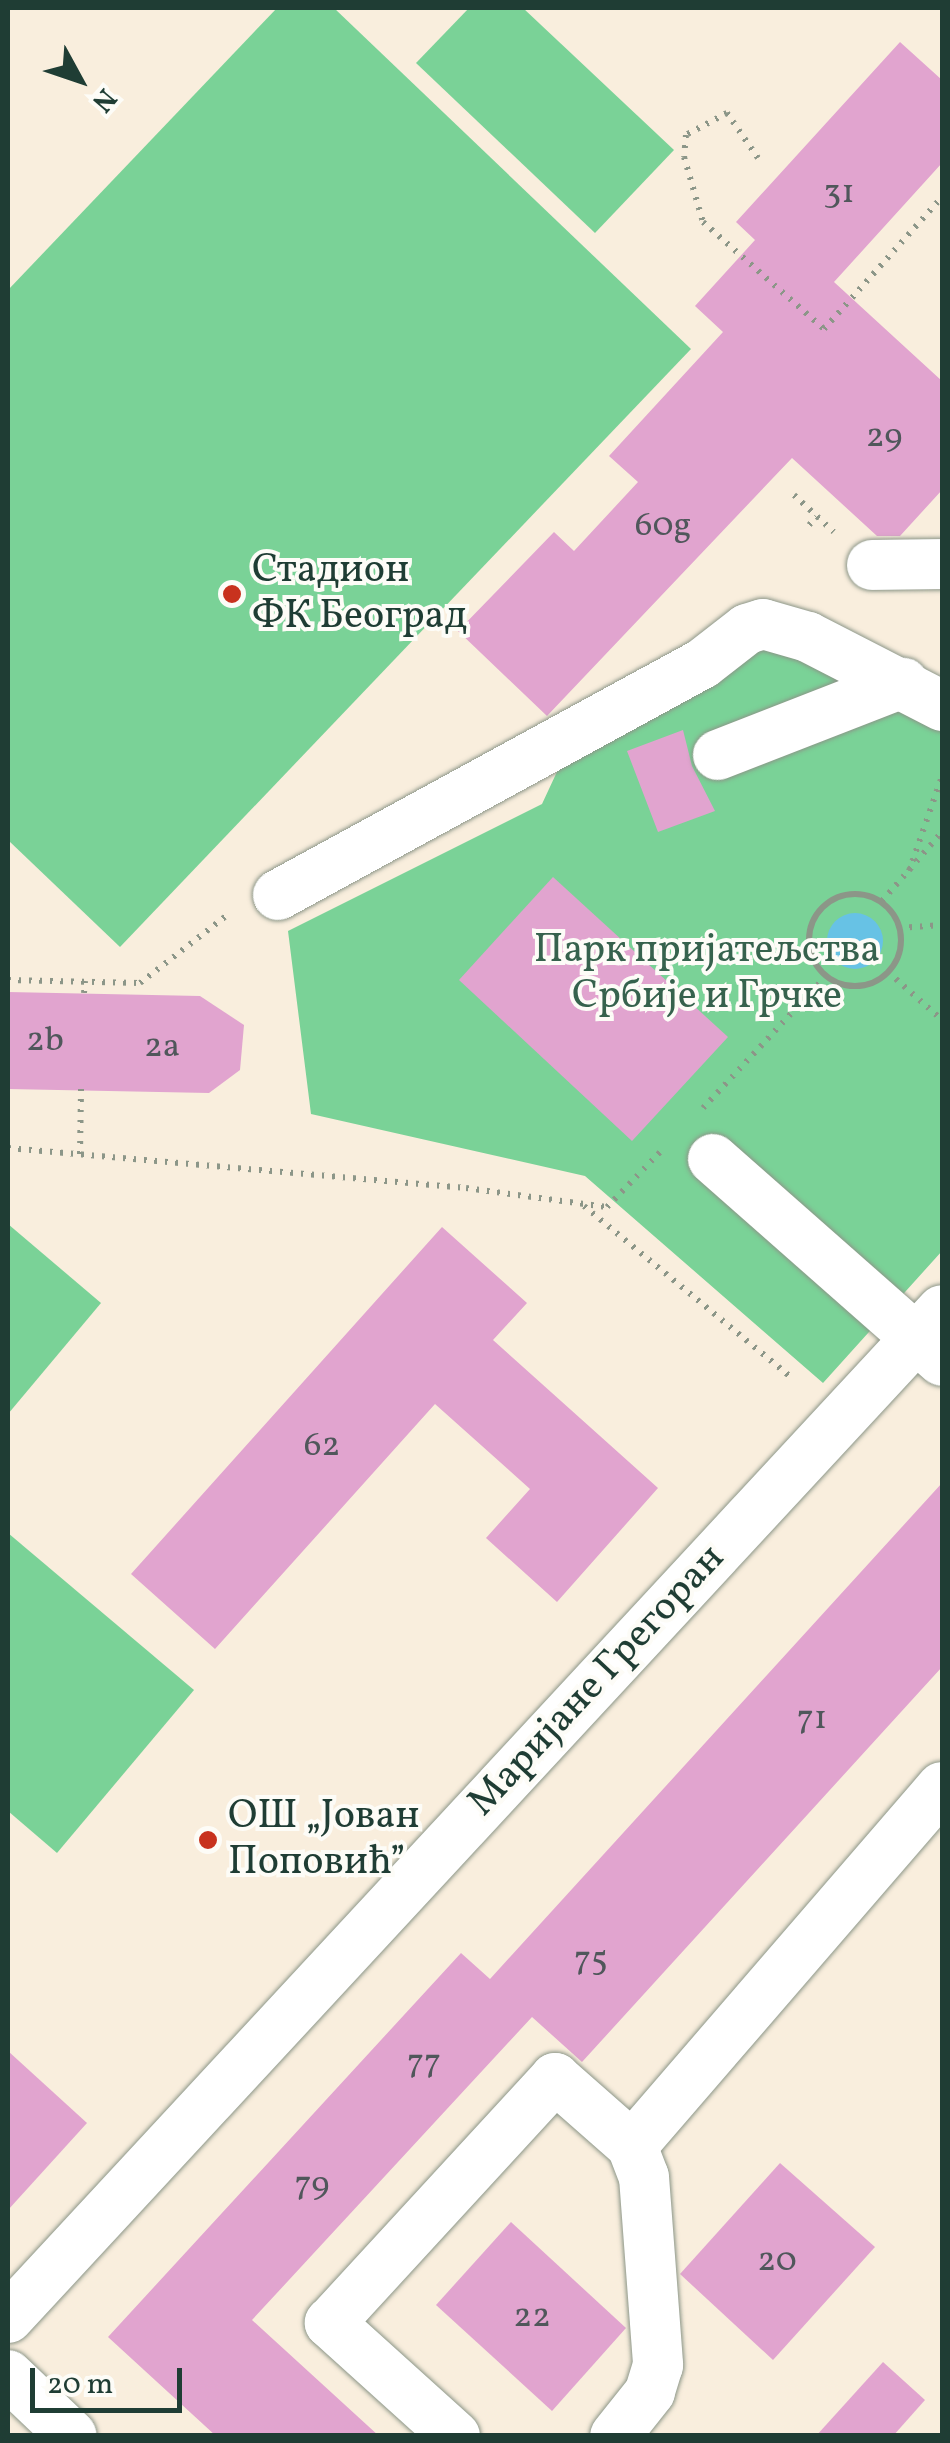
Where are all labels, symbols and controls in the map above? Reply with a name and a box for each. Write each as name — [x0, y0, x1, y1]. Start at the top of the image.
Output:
north arrow — [30, 30, 130, 130]
text: N — [82, 79, 125, 120]
house number: 31 — [823, 172, 855, 214]
house number: 29 — [866, 416, 902, 458]
house number: 60g — [635, 505, 691, 547]
place label: Стадион ФК Београд — [252, 547, 467, 641]
marker: Стадион ФК Београд — [221, 583, 243, 605]
park label: Парк пријатељства Србије и Грчке — [534, 927, 880, 1021]
house number: 2b — [26, 1020, 64, 1062]
house number: 2a — [144, 1026, 180, 1068]
house number: 62 — [304, 1425, 340, 1467]
street label: Маријане Грегоран — [459, 1535, 735, 1827]
house number: 71 — [797, 1698, 827, 1740]
place label: ОШ „Јован Поповић” — [228, 1793, 420, 1887]
marker: ОШ „Јован Поповић” — [197, 1829, 219, 1851]
house number: 75 — [574, 1939, 608, 1981]
house number: 77 — [407, 2042, 441, 2084]
house number: 79 — [295, 2164, 329, 2206]
house number: 20 — [757, 2240, 797, 2282]
house number: 22 — [513, 2296, 551, 2338]
scale bar — [35, 2348, 188, 2410]
text: 20 m — [47, 2364, 113, 2406]

